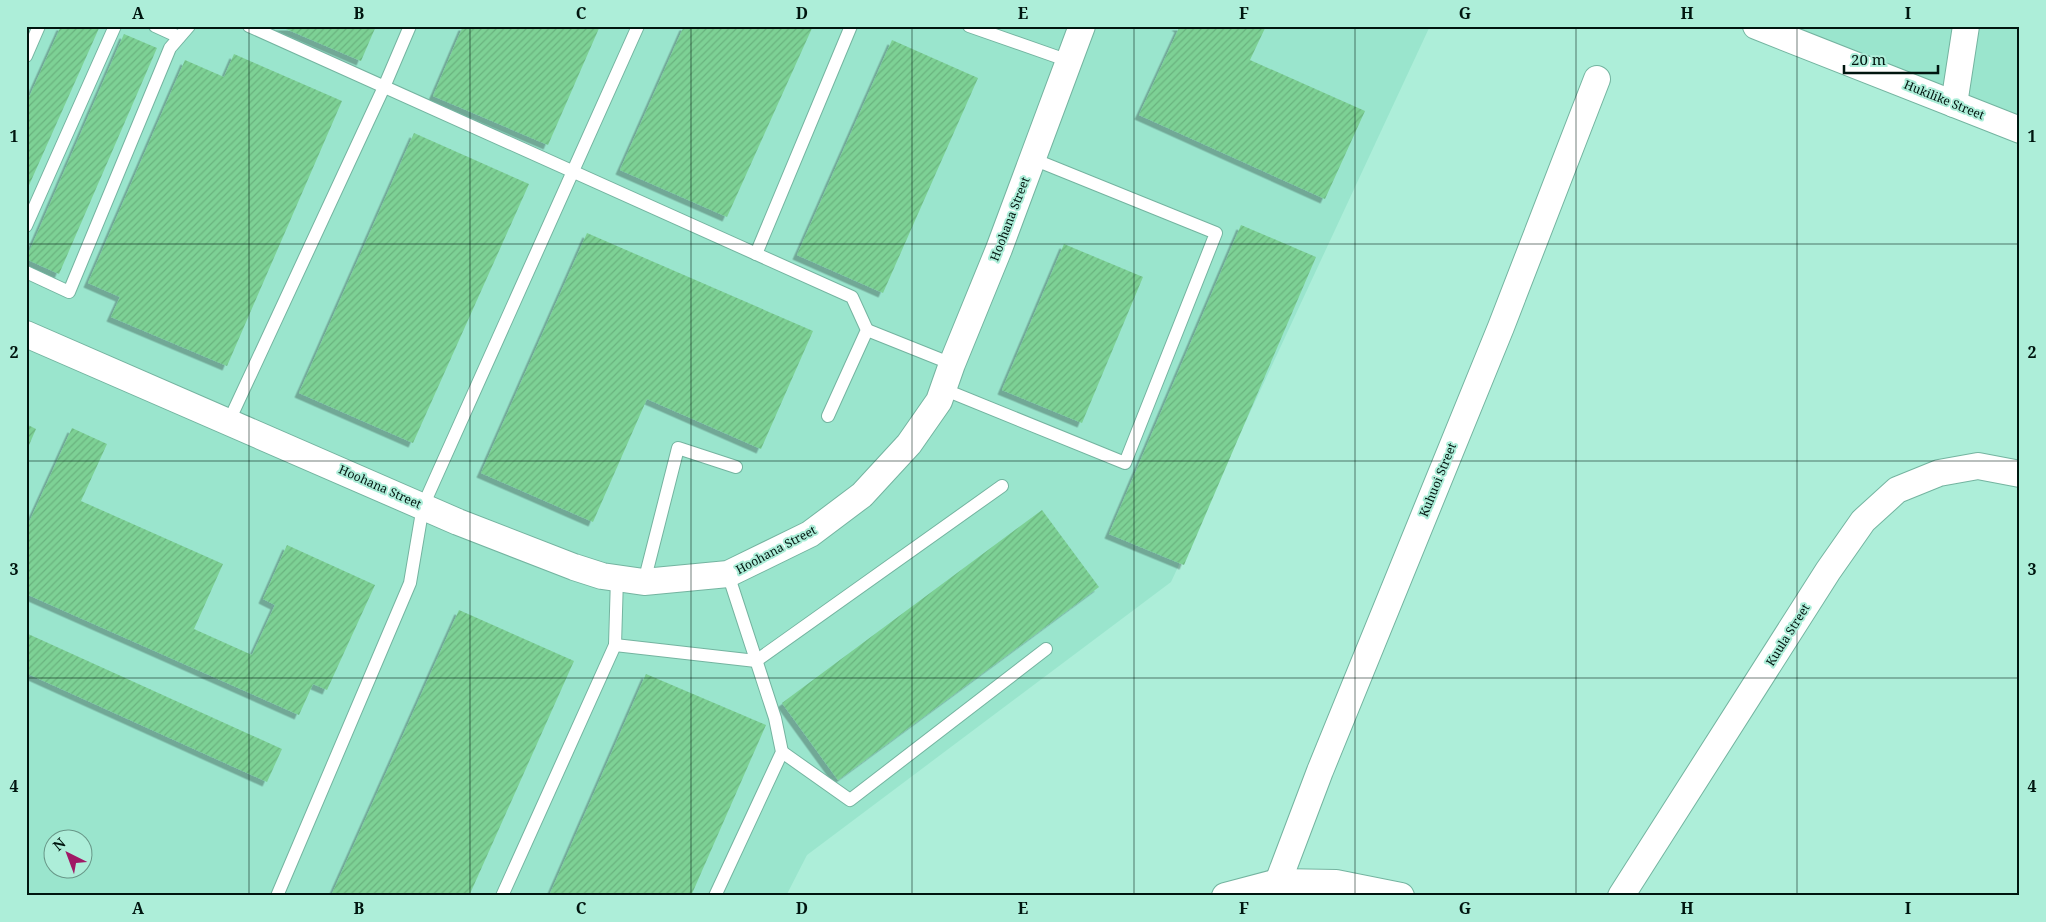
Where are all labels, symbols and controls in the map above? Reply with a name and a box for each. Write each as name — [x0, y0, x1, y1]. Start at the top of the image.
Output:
text: A — [132, 2, 145, 24]
text: B — [354, 2, 365, 24]
text: C — [576, 2, 587, 24]
text: D — [796, 2, 808, 24]
text: E — [1018, 2, 1028, 24]
text: F — [1239, 2, 1249, 24]
text: G — [1459, 2, 1471, 24]
text: H — [1680, 2, 1694, 24]
text: I — [1905, 2, 1911, 24]
scale bar — [1844, 42, 1937, 74]
text: 20 m — [1851, 49, 1886, 69]
street label: Hukilike Street — [1901, 76, 1987, 123]
text: 1 — [9, 125, 19, 147]
text: 1 — [2027, 125, 2037, 147]
street label: Hoohana Street — [986, 174, 1033, 263]
text: 2 — [9, 341, 19, 363]
text: 2 — [2027, 341, 2037, 363]
street label: Kuhuoi Street — [1415, 440, 1460, 519]
street label: Hoohana Street — [336, 461, 424, 512]
street label: Hoohana Street — [733, 521, 819, 578]
text: 3 — [9, 558, 19, 580]
text: 3 — [2027, 558, 2037, 580]
street label: Kuula Street — [1762, 600, 1813, 669]
text: 4 — [9, 775, 19, 797]
text: 4 — [2027, 775, 2037, 797]
north arrow — [42, 830, 92, 880]
text: N — [49, 833, 69, 855]
text: A — [132, 897, 145, 919]
text: B — [354, 897, 365, 919]
text: C — [576, 897, 587, 919]
text: D — [796, 897, 808, 919]
text: E — [1018, 897, 1028, 919]
text: F — [1239, 897, 1249, 919]
text: G — [1459, 897, 1471, 919]
text: H — [1680, 897, 1694, 919]
text: I — [1905, 897, 1911, 919]

